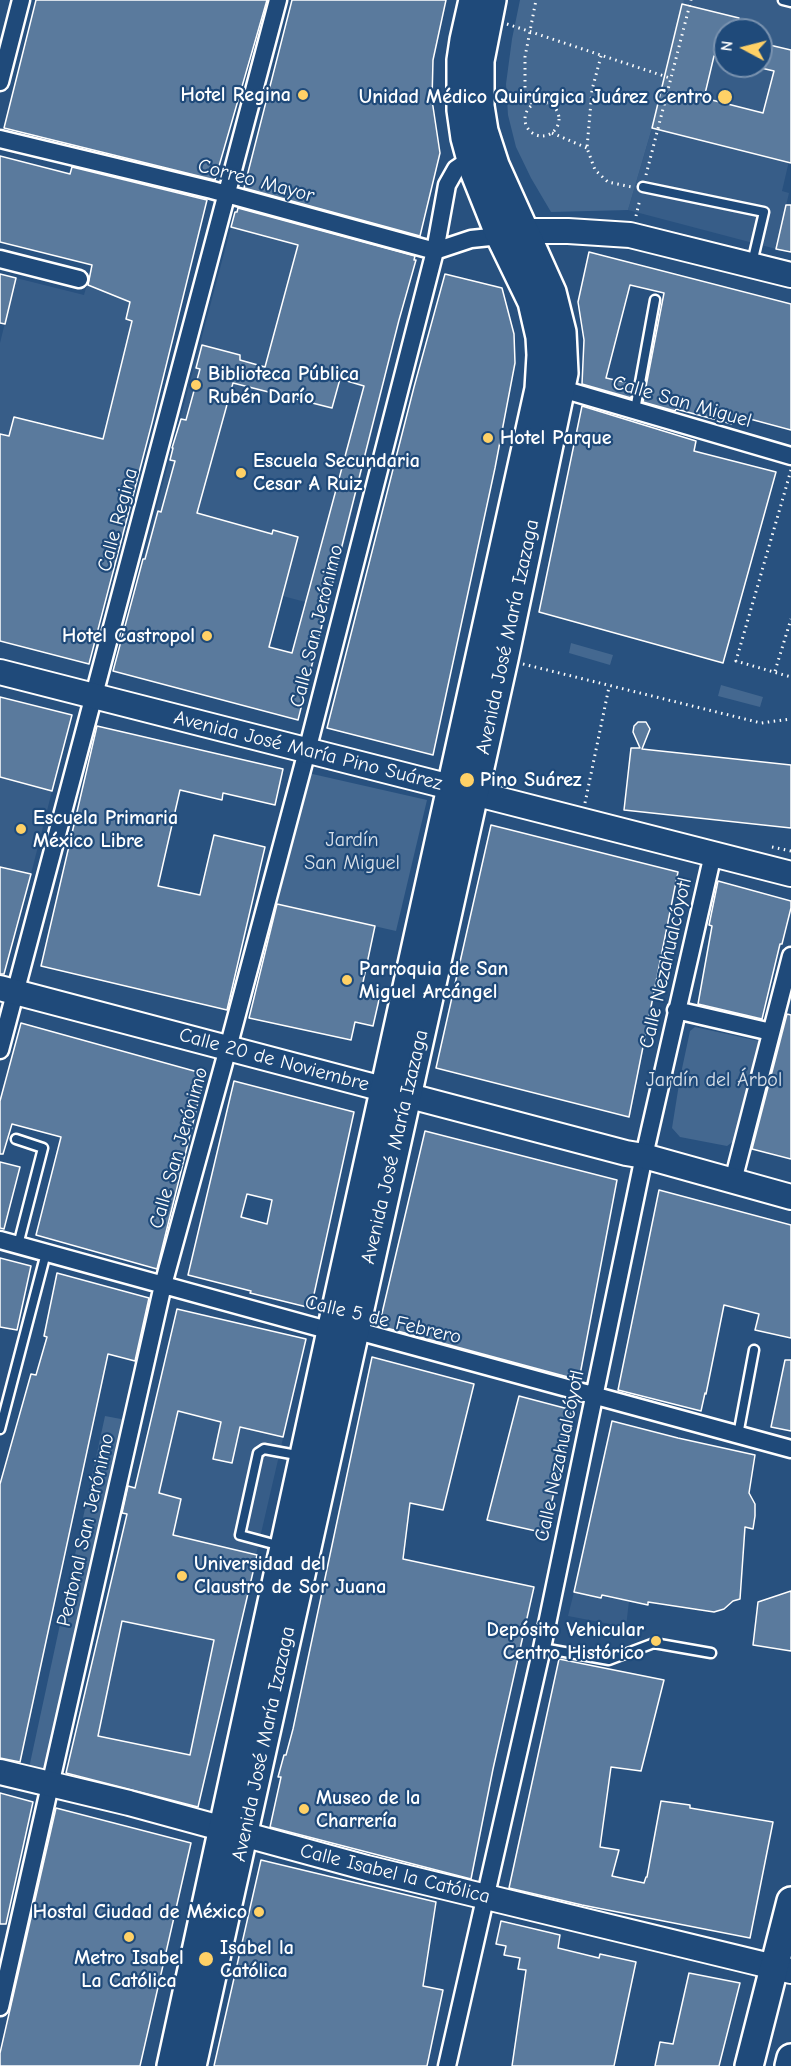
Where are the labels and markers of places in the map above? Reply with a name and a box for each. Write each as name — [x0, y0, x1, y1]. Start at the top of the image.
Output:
place label: Hotel Regina — [180, 83, 291, 107]
place label: Unidad Médico Quirúrgica Juárez Centro — [359, 85, 712, 109]
marker: Hotel Regina — [296, 88, 310, 102]
marker: Unidad Médico Quirúrgica Juárez Centro — [716, 88, 734, 106]
place label: Biblioteca Pública Rubén Darío — [208, 362, 359, 409]
marker: Biblioteca Pública Rubén Darío — [189, 378, 203, 392]
place label: Hotel Parque — [500, 426, 612, 450]
marker: Hotel Parque — [481, 431, 495, 445]
place label: Escuela Secundaria Cesar A Ruiz — [253, 449, 420, 496]
marker: Escuela Secundaria Cesar A Ruiz — [234, 466, 248, 480]
place label: Hotel Castropol — [62, 624, 195, 648]
marker: Hotel Castropol — [200, 629, 214, 643]
place label: Pino Suárez — [480, 768, 582, 792]
marker: Pino Suárez — [458, 771, 476, 789]
place label: Escuela Primaria México Libre — [33, 806, 178, 853]
marker: Escuela Primaria México Libre — [14, 822, 28, 836]
place label: Parroquia de San Miguel Arcángel — [359, 957, 508, 1004]
marker: Parroquia de San Miguel Arcángel — [340, 973, 354, 987]
place label: Universidad del Claustro de Sor Juana — [194, 1552, 386, 1599]
marker: Universidad del Claustro de Sor Juana — [175, 1569, 189, 1583]
place label: Depósito Vehicular Centro Histórico — [487, 1618, 644, 1665]
marker: Depósito Vehicular Centro Histórico — [649, 1634, 663, 1648]
place label: Museo de la Charrería — [316, 1786, 421, 1833]
marker: Museo de la Charrería — [297, 1802, 311, 1816]
place label: Hostal Ciudad de México — [33, 1900, 247, 1924]
marker: Hostal Ciudad de México — [252, 1905, 266, 1919]
marker: Metro Isabel La Católica — [122, 1930, 136, 1944]
place label: Isabel la Católica — [220, 1936, 294, 1983]
place label: Metro Isabel La Católica — [74, 1946, 184, 1993]
marker: Isabel la Católica — [197, 1950, 215, 1968]

